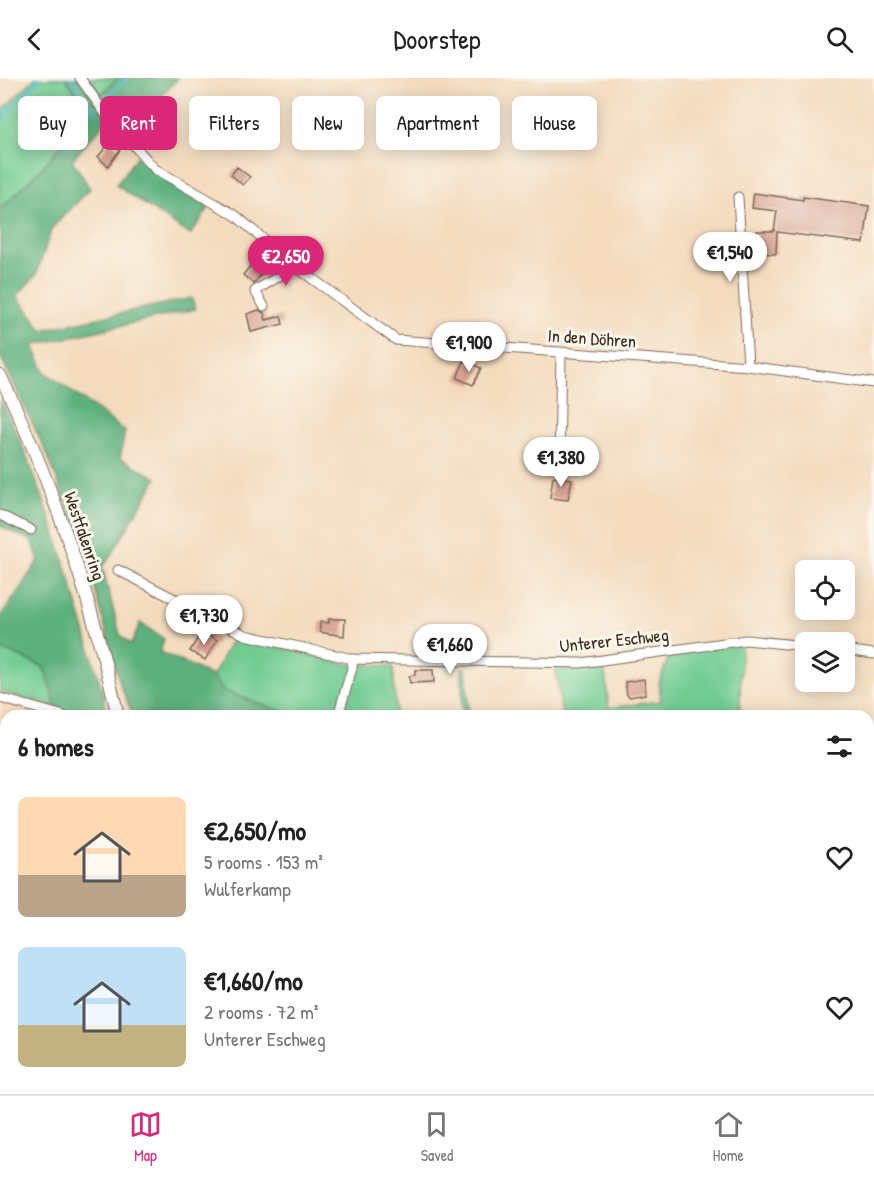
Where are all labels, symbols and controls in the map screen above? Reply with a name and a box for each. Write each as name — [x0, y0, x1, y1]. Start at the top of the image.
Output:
text: Doorstep — [394, 21, 480, 57]
icon: back — [18, 23, 51, 56]
icon: search — [823, 23, 856, 56]
chip: Buy — [18, 96, 88, 150]
chip: Rent — [100, 96, 177, 150]
chip: Filters — [189, 96, 280, 150]
chip: New — [292, 96, 364, 150]
chip: Apartment — [376, 96, 500, 150]
chip: House — [512, 96, 597, 150]
pin: €1,540 — [681, 232, 779, 283]
pin: €2,650 — [237, 236, 335, 287]
text: €1,540 — [707, 238, 753, 265]
text: €2,650 — [262, 242, 310, 269]
pin: €1,900 — [420, 322, 518, 373]
street label: In den Döhren — [547, 322, 637, 354]
text: €1,900 — [446, 328, 492, 355]
pin: €1,380 — [512, 437, 610, 488]
text: €1,380 — [537, 443, 585, 470]
street label: Westfalenring — [58, 488, 112, 584]
map controls — [795, 560, 855, 692]
button: locate — [795, 560, 855, 620]
pin: €1,730 — [155, 595, 253, 646]
text: €1,730 — [180, 601, 228, 628]
street label: Unterer Eschweg — [558, 622, 670, 658]
pin: €1,660 — [401, 624, 499, 675]
text: €1,660 — [427, 630, 473, 657]
button: layers — [795, 632, 855, 692]
text: 6 homes — [18, 729, 94, 764]
icon: filters — [823, 730, 856, 763]
text: €2,650/mo — [204, 813, 306, 848]
icon: home — [66, 821, 138, 893]
icon: heart — [823, 841, 856, 874]
text: 5 rooms · 153 m² — [204, 848, 323, 875]
text: Wulferkamp — [204, 875, 291, 902]
text: €1,660/mo — [204, 963, 303, 998]
icon: home — [66, 971, 138, 1043]
icon: heart — [823, 991, 856, 1024]
text: 2 rooms · 72 m² — [204, 998, 318, 1025]
text: Unterer Eschweg — [204, 1025, 326, 1052]
tab: Map — [129, 1108, 162, 1166]
tab: Saved — [420, 1108, 453, 1166]
tab: Home — [712, 1108, 745, 1166]

